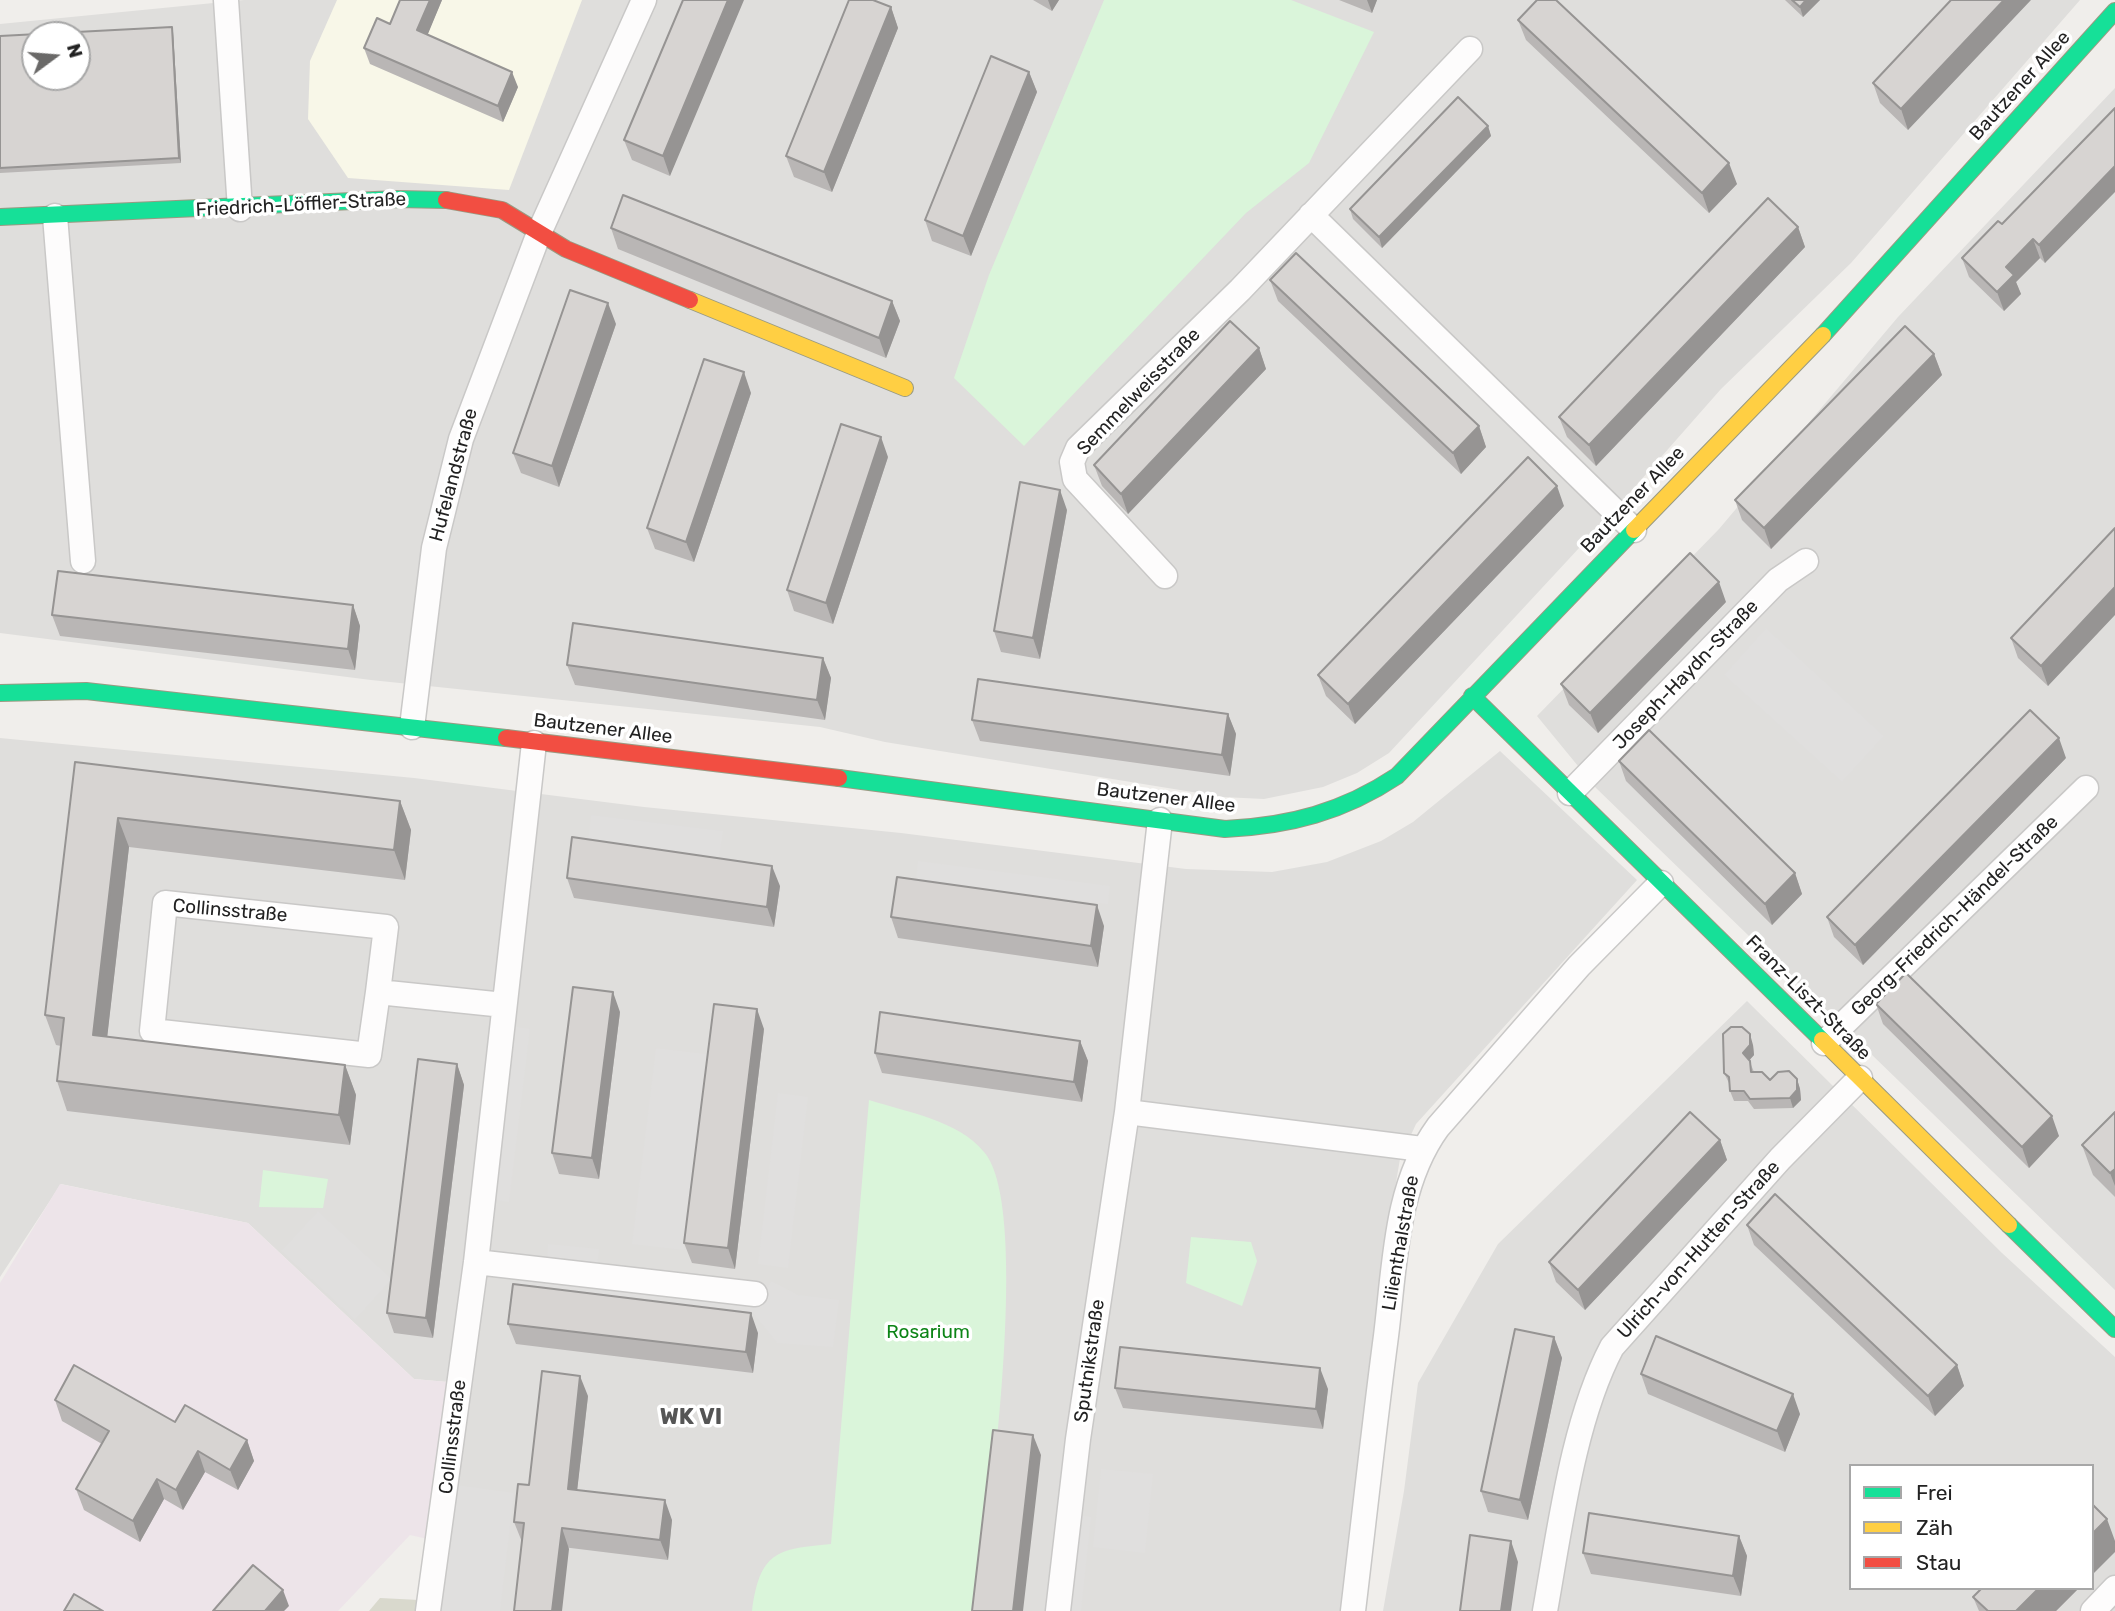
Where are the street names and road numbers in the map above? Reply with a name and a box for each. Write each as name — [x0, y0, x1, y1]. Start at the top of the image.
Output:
street label: Bautzener Allee — [1965, 27, 2075, 145]
street label: Friedrich-Löffler-Straße — [195, 188, 407, 222]
street label: Semmelweisstraße — [1072, 324, 1206, 460]
street label: Hufelandstraße — [425, 406, 483, 544]
street label: Bautzener Allee — [1576, 442, 1690, 558]
street label: Joseph-Haydn-Straße — [1608, 595, 1764, 755]
street label: Bautzener Allee — [532, 709, 674, 749]
street label: Bautzener Allee — [1095, 778, 1237, 818]
street label: Georg-Friedrich-Händel-Straße — [1847, 811, 2063, 1021]
street label: Collinsstraße — [172, 895, 288, 927]
street label: Franz-Liszt-Straße — [1741, 931, 1875, 1065]
street label: Ulrich-von-Hutten-Straße — [1613, 1156, 1785, 1344]
street label: Lilienthalstraße — [1378, 1174, 1424, 1312]
street label: Sputnikstraße — [1070, 1298, 1110, 1424]
street label: Collinsstraße — [435, 1378, 471, 1496]

